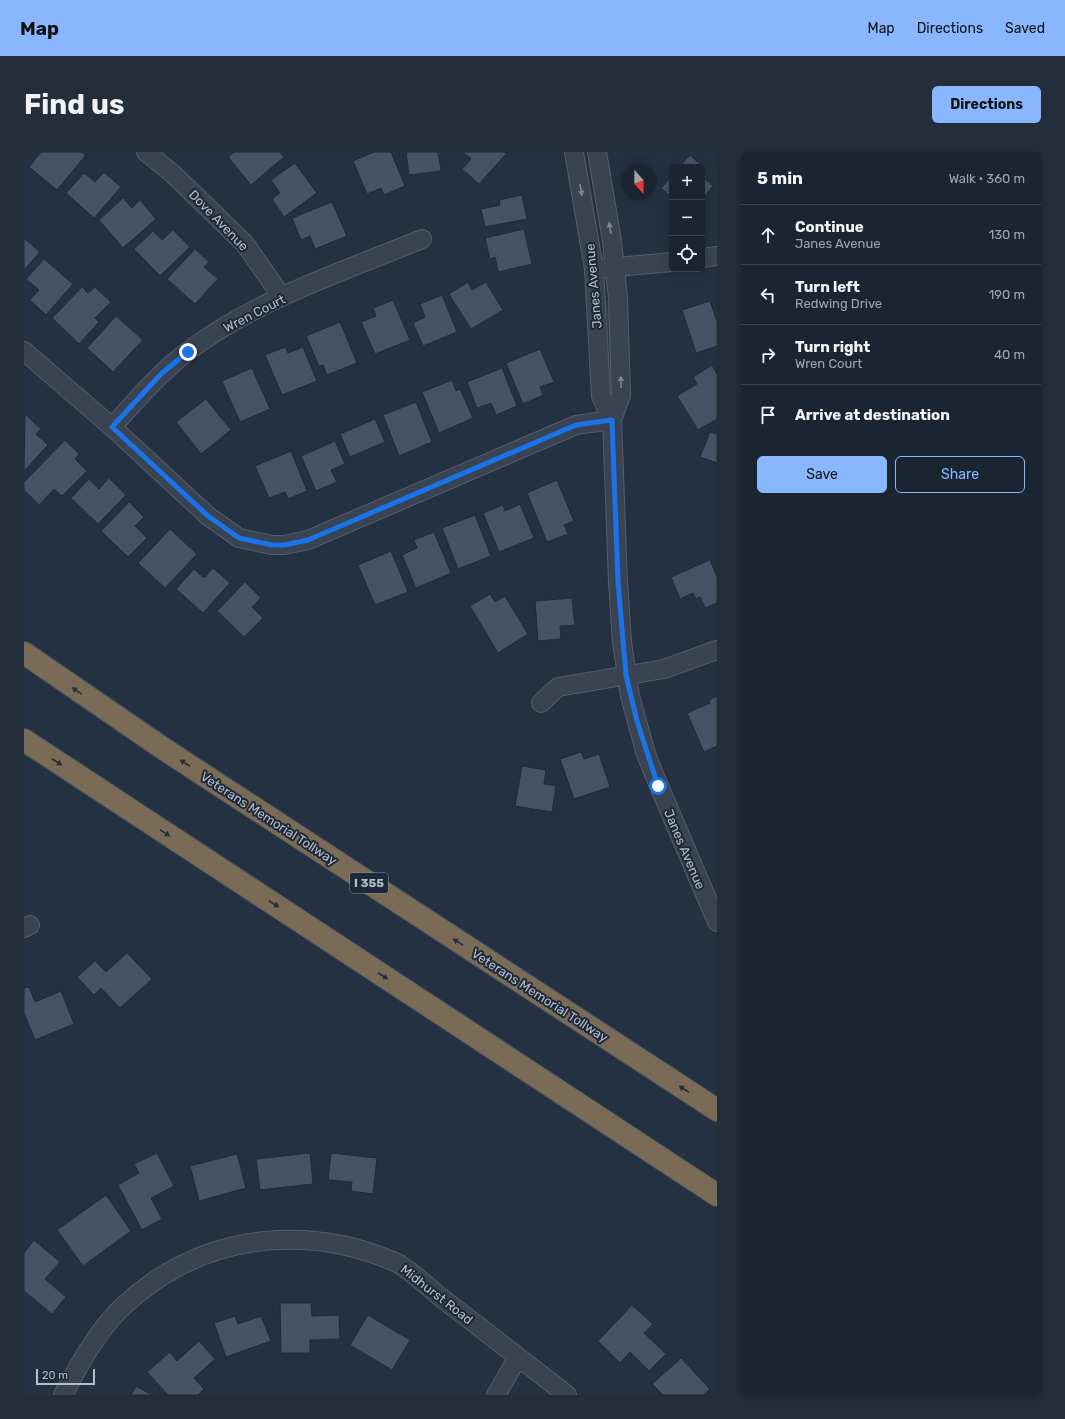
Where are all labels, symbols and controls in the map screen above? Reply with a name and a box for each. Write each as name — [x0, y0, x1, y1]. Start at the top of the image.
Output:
text: Map — [20, 17, 59, 40]
text: Map — [868, 20, 895, 37]
text: Directions — [917, 20, 983, 37]
text: Saved — [1005, 20, 1045, 37]
button: Directions — [932, 86, 1041, 123]
text: Find us — [24, 88, 124, 121]
north arrow — [621, 164, 657, 200]
map controls — [669, 164, 705, 272]
button: + — [669, 164, 705, 200]
text: 5 min — [757, 168, 803, 188]
text: Walk · 360 m — [949, 171, 1025, 186]
one-way arrow — [578, 184, 584, 196]
street label: Dove Avenue — [186, 187, 251, 254]
button: − — [669, 200, 705, 236]
text: Continue — [795, 218, 864, 236]
one-way arrow — [607, 222, 613, 234]
icon: ahead — [757, 224, 779, 246]
text: 130 m — [989, 227, 1025, 242]
button: locate — [669, 236, 705, 272]
text: Janes Avenue — [795, 236, 881, 251]
street label: Janes Avenue — [582, 243, 605, 329]
text: Turn left — [795, 278, 860, 296]
icon: left — [757, 284, 779, 306]
text: 190 m — [989, 287, 1025, 302]
street label: Wren Court — [221, 291, 288, 335]
text: Redwing Drive — [795, 296, 882, 311]
text: Turn right — [795, 338, 870, 356]
route end — [179, 343, 197, 361]
icon: right — [757, 344, 779, 366]
text: 40 m — [994, 347, 1025, 362]
text: Wren Court — [795, 356, 862, 371]
one-way arrow — [618, 375, 624, 388]
icon: arrive — [757, 404, 779, 426]
text: Arrive at destination — [795, 406, 950, 424]
button: Save — [757, 456, 887, 493]
button: Share — [895, 456, 1025, 493]
one-way arrow — [72, 687, 83, 695]
one-way arrow — [51, 758, 62, 765]
one-way arrow — [180, 759, 190, 767]
street label: Veterans Memorial Tollway — [198, 769, 340, 868]
route start — [649, 777, 667, 795]
street label: Janes Avenue — [661, 807, 708, 891]
one-way arrow — [160, 829, 170, 837]
road number: I 355 — [350, 873, 388, 893]
one-way arrow — [269, 900, 279, 908]
one-way arrow — [452, 938, 464, 945]
street label: Veterans Memorial Tollway — [469, 946, 611, 1045]
one-way arrow — [377, 972, 388, 979]
one-way arrow — [679, 1085, 689, 1093]
street label: Midhurst Road — [398, 1262, 476, 1327]
scale bar — [36, 1367, 95, 1386]
text: 20 m — [42, 1369, 68, 1382]

